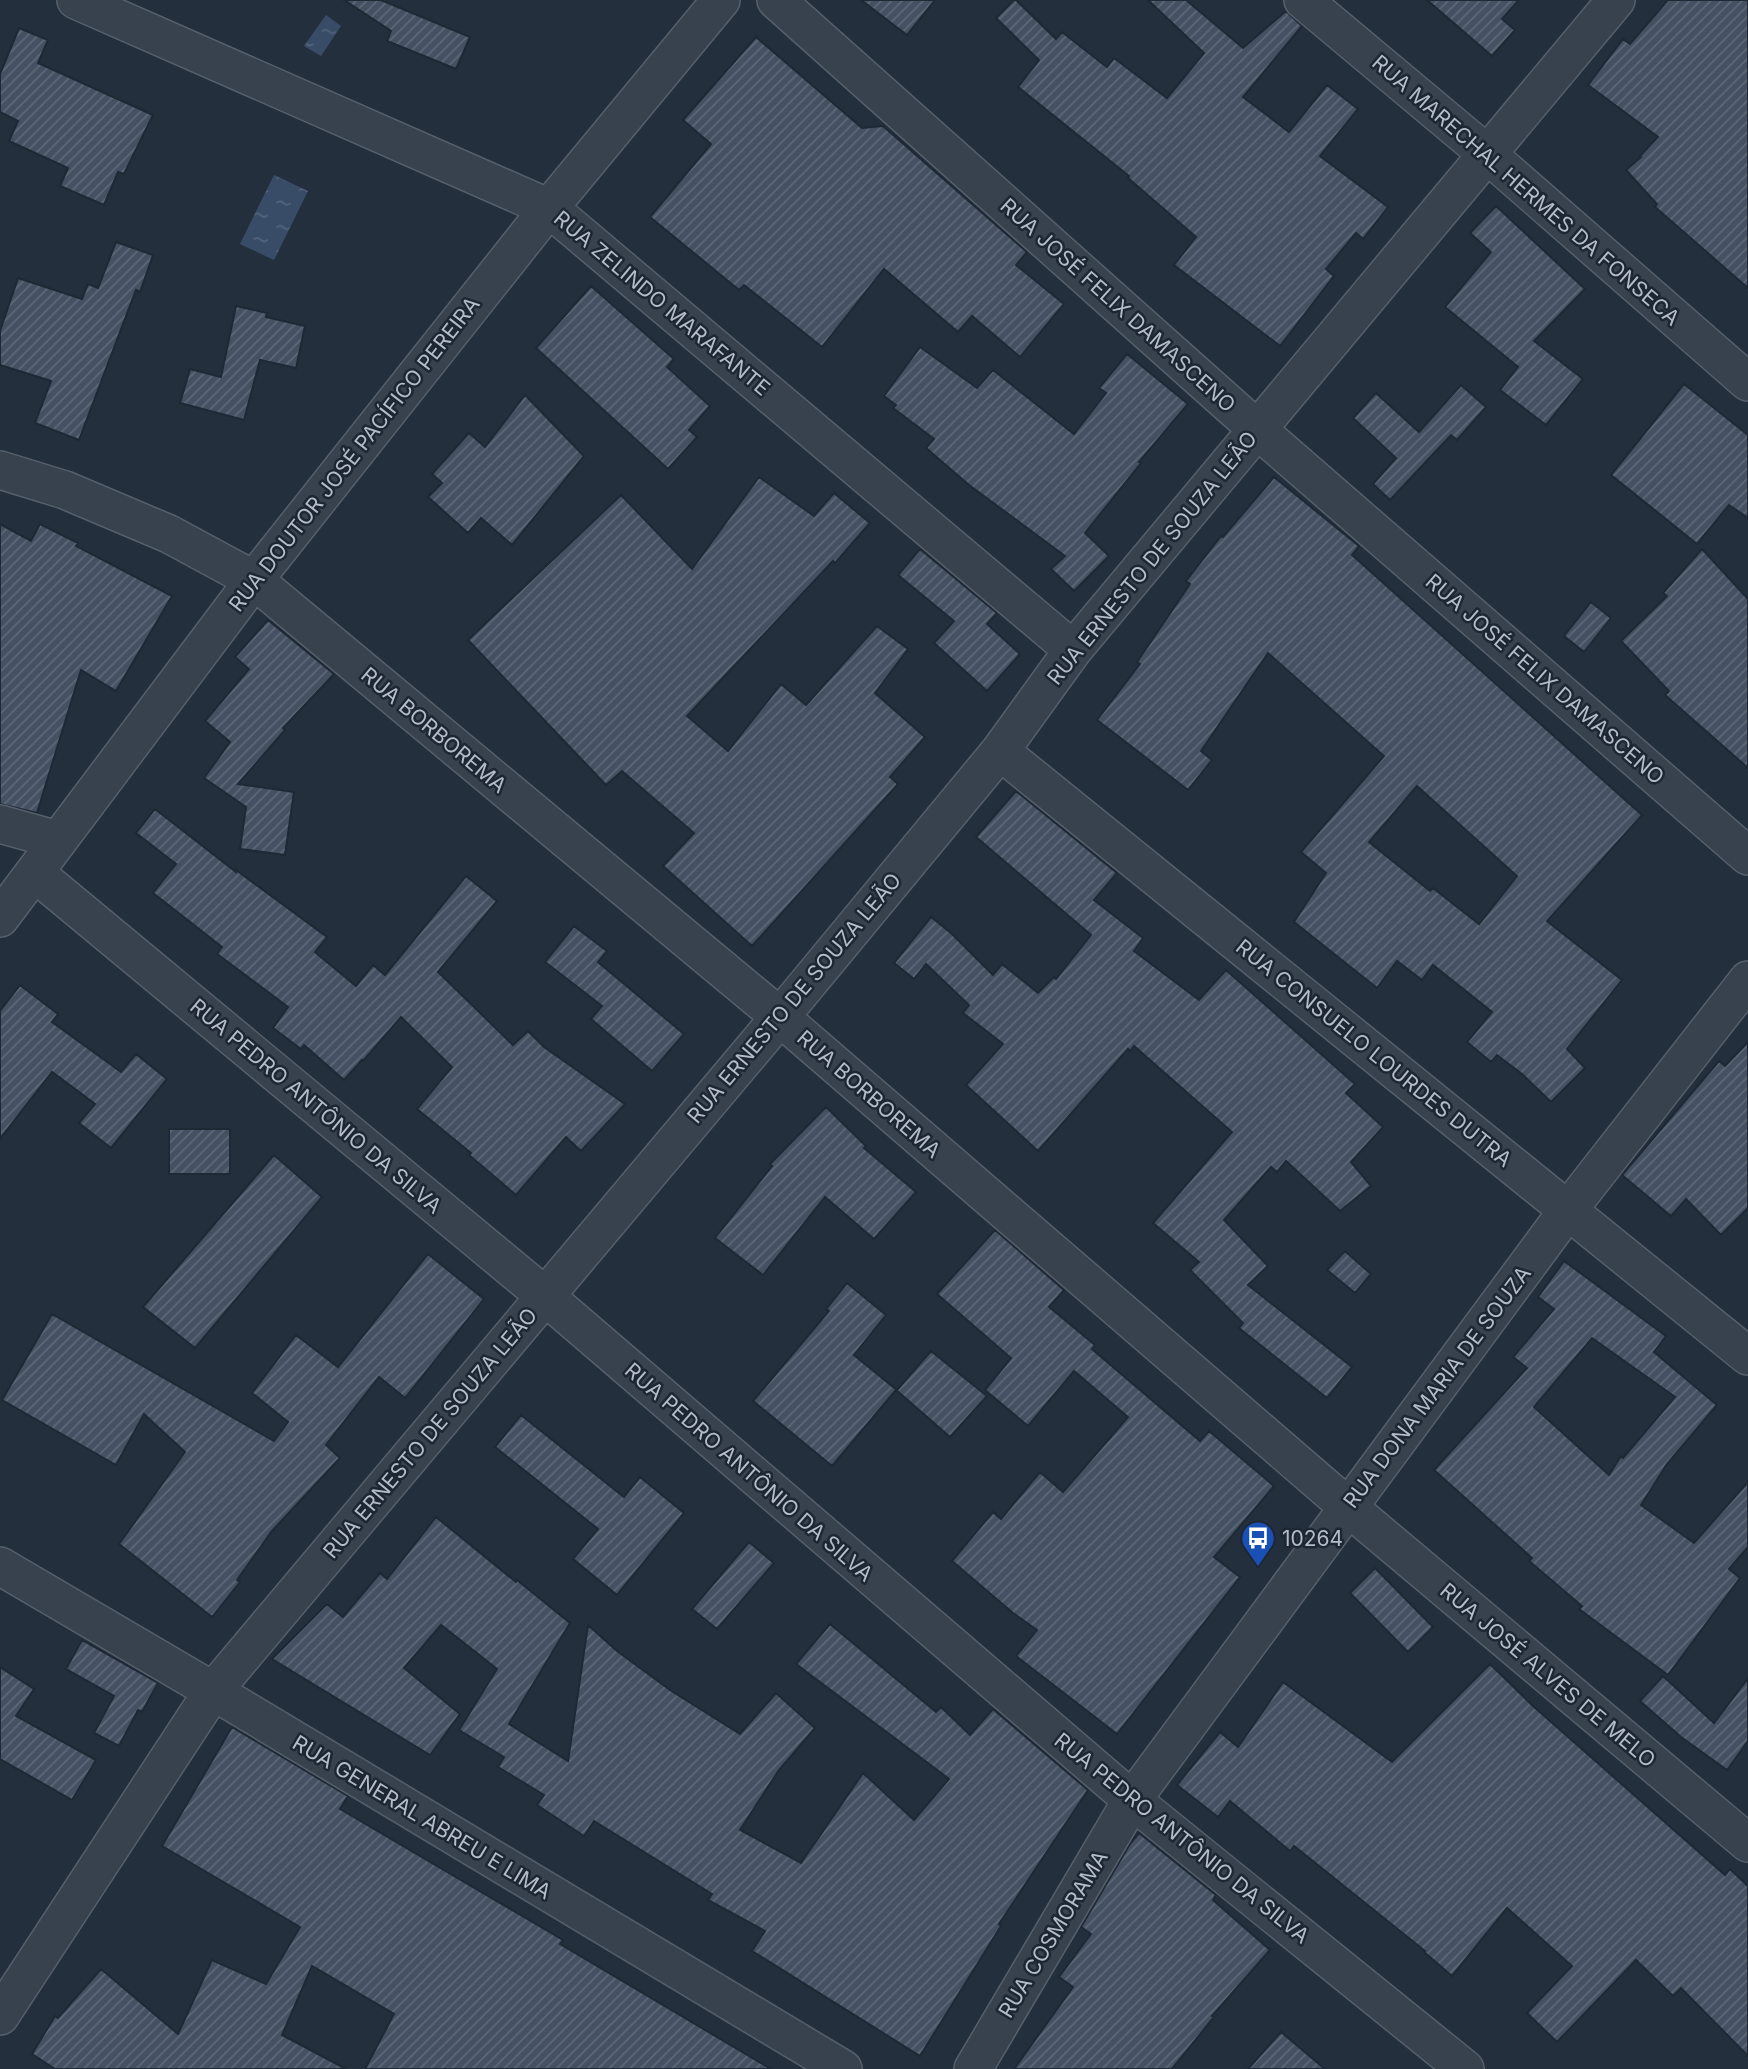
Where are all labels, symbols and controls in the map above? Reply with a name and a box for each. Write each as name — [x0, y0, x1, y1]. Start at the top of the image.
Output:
street label: RUA MARECHAL HERMES DA FONSECA — [1367, 50, 1685, 330]
street label: RUA JOSÉ FELIX DAMASCENO — [995, 192, 1241, 417]
street label: RUA ZELINDO MARAFANTE — [549, 205, 775, 401]
street label: RUA DOUTOR JOSÉ PACÍFICO PEREIRA — [223, 291, 485, 616]
street label: RUA ERNESTO DE SOUZA LEÃO — [1041, 426, 1262, 690]
street label: RUA JOSÉ FELIX DAMASCENO — [1421, 568, 1670, 789]
street label: RUA BORBOREMA — [356, 662, 512, 798]
street label: RUA ERNESTO DE SOUZA LEÃO — [681, 867, 906, 1128]
street label: RUA CONSUELO LOURDES DUTRA — [1231, 934, 1517, 1172]
street label: RUA PEDRO ANTÔNIO DA SILVA — [185, 993, 447, 1219]
street label: RUA BORBOREMA — [792, 1025, 946, 1163]
street label: RUA DONA MARIA DE SOUZA — [1338, 1261, 1536, 1513]
street label: RUA ERNESTO DE SOUZA LEÃO — [317, 1302, 542, 1563]
street label: RUA PEDRO ANTÔNIO DA SILVA — [620, 1357, 878, 1587]
bus stop icon: 10264 — [1239, 1519, 1277, 1568]
place label: 10264 — [1282, 1526, 1343, 1551]
street label: RUA JOSÉ ALVES DE MELO — [1435, 1577, 1661, 1772]
street label: RUA PEDRO ANTÔNIO DA SILVA — [1050, 1727, 1314, 1949]
street label: RUA GENERAL ABREU E LIMA — [288, 1730, 556, 1904]
street label: RUA COSMORAMA — [993, 1846, 1113, 2022]

